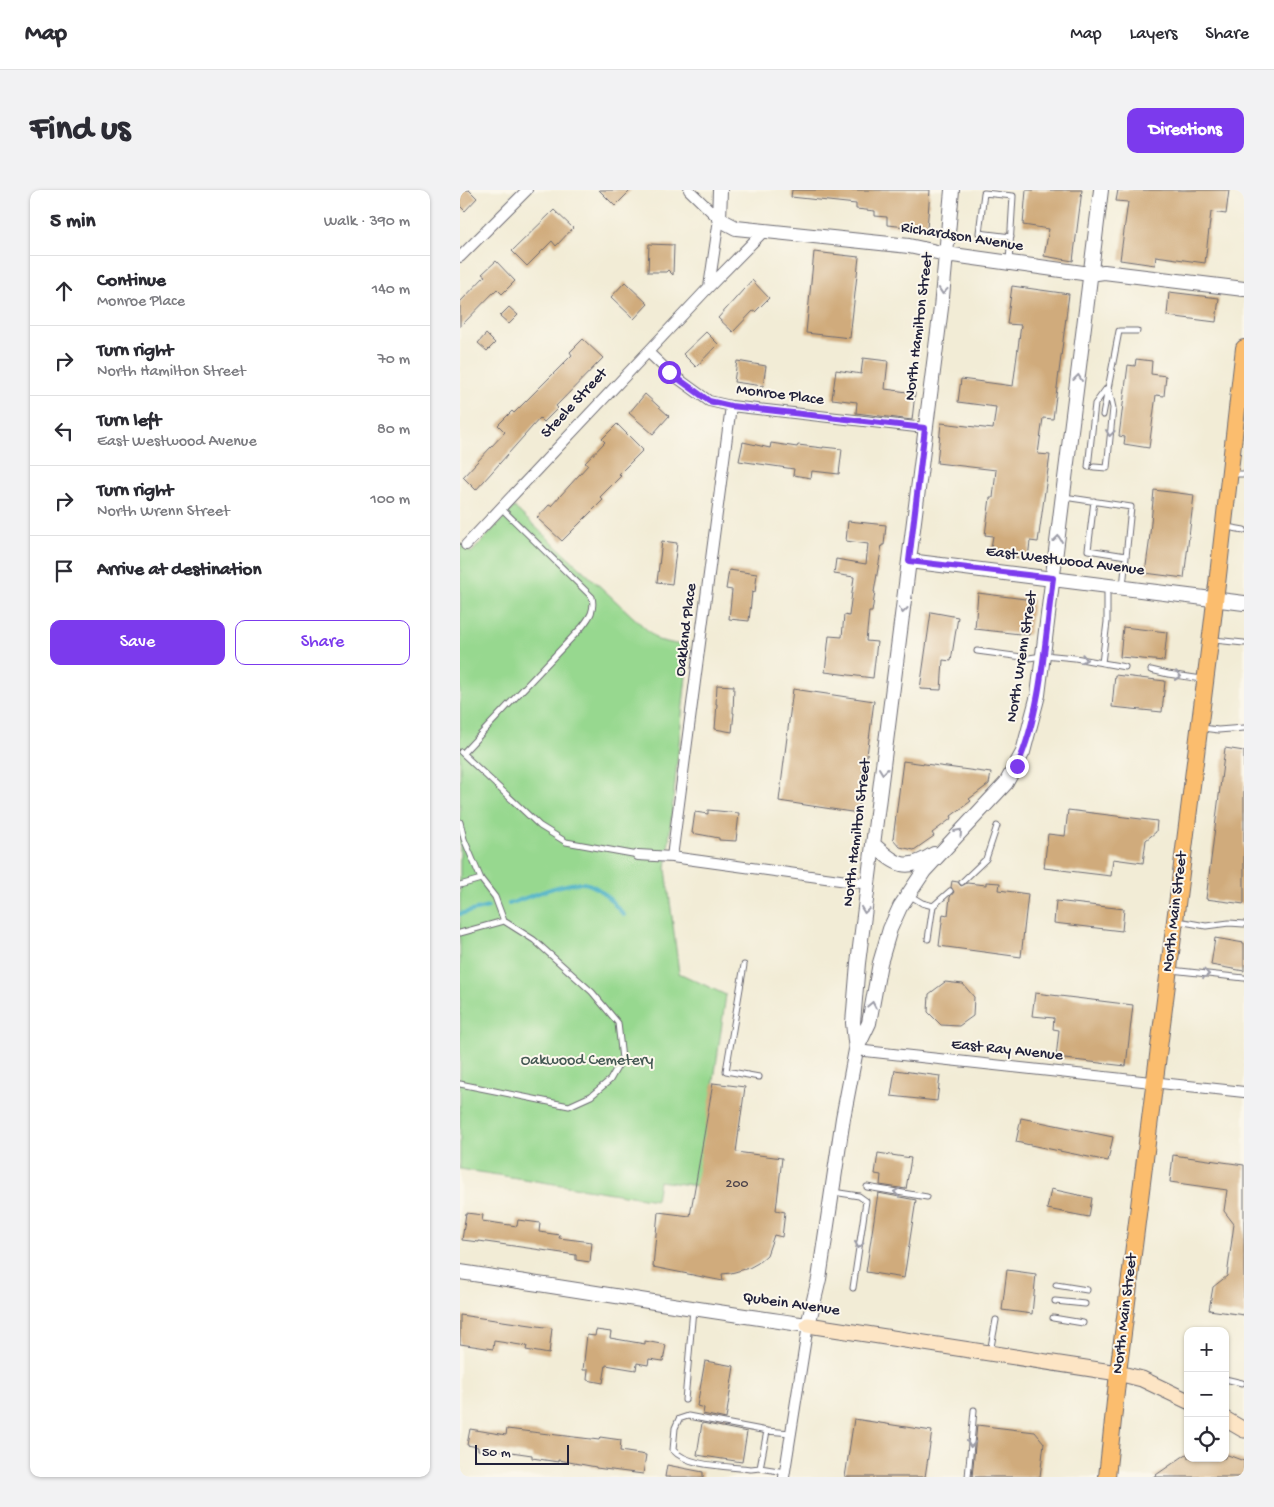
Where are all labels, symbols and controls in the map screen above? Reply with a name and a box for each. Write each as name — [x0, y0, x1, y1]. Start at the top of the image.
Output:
text: Map — [25, 20, 67, 49]
text: Map — [1070, 24, 1102, 45]
text: Layers — [1130, 24, 1177, 45]
text: Share — [1205, 24, 1249, 45]
button: Directions — [1127, 108, 1244, 153]
text: Find us — [30, 110, 130, 151]
text: 5 min — [50, 210, 95, 235]
text: Walk · 390 m — [324, 213, 410, 232]
street label: Richardson Avenue — [900, 219, 1025, 257]
street label: North Hamilton Street — [902, 251, 939, 402]
text: Continue — [97, 270, 166, 293]
icon: ahead — [50, 277, 78, 305]
text: 140 m — [372, 281, 410, 300]
one-way arrow — [937, 287, 948, 295]
text: Monroe Place — [97, 293, 185, 312]
text: Turn right — [97, 340, 173, 363]
icon: right — [50, 347, 78, 375]
text: 70 m — [377, 351, 410, 370]
route start — [658, 361, 681, 384]
text: North Hamilton Street — [97, 363, 246, 382]
street label: Steele Street — [538, 364, 613, 443]
one-way arrow — [1072, 373, 1083, 381]
street label: Monroe Place — [735, 381, 826, 411]
text: Turn left — [97, 410, 161, 433]
icon: left — [50, 417, 78, 445]
text: 80 m — [377, 421, 410, 440]
one-way arrow — [1105, 429, 1116, 437]
text: East Westwood Avenue — [97, 433, 257, 452]
text: Turn right — [97, 480, 173, 503]
icon: right — [50, 487, 78, 515]
text: 100 m — [370, 491, 410, 510]
text: North Wrenn Street — [97, 503, 230, 522]
one-way arrow — [1052, 535, 1063, 543]
street label: East Westwood Avenue — [985, 543, 1146, 581]
icon: arrive — [50, 557, 78, 585]
text: Arrive at destination — [97, 559, 261, 582]
street label: Oakland Place — [672, 582, 702, 678]
street label: North Wrenn Street — [1003, 589, 1043, 724]
one-way arrow — [898, 606, 909, 614]
button: Save — [50, 620, 225, 665]
button: Share — [235, 620, 410, 665]
one-way arrow — [1080, 654, 1089, 664]
one-way arrow — [1174, 670, 1182, 681]
route end — [1006, 755, 1029, 778]
street label: North Hamilton Street — [840, 757, 877, 908]
one-way arrow — [878, 767, 889, 775]
one-way arrow — [953, 829, 962, 838]
street label: North Main Street — [1159, 849, 1193, 973]
one-way arrow — [861, 906, 871, 915]
one-way arrow — [1203, 968, 1211, 979]
one-way arrow — [867, 1000, 877, 1009]
street label: East Ray Avenue — [950, 1036, 1064, 1066]
park label: Oakwood Cemetery — [521, 1052, 653, 1071]
house number: 200 — [726, 1176, 748, 1193]
one-way arrow — [893, 1187, 902, 1197]
one-way arrow — [855, 1241, 865, 1249]
street label: North Main Street — [1109, 1251, 1143, 1375]
street label: Qubein Avenue — [741, 1289, 842, 1321]
map controls — [1184, 1327, 1229, 1462]
button: + — [1184, 1327, 1229, 1372]
button: − — [1184, 1372, 1229, 1417]
button: locate — [1184, 1417, 1229, 1462]
one-way arrow — [966, 1440, 977, 1448]
scale bar — [475, 1442, 569, 1465]
text: 50 m — [482, 1445, 511, 1462]

